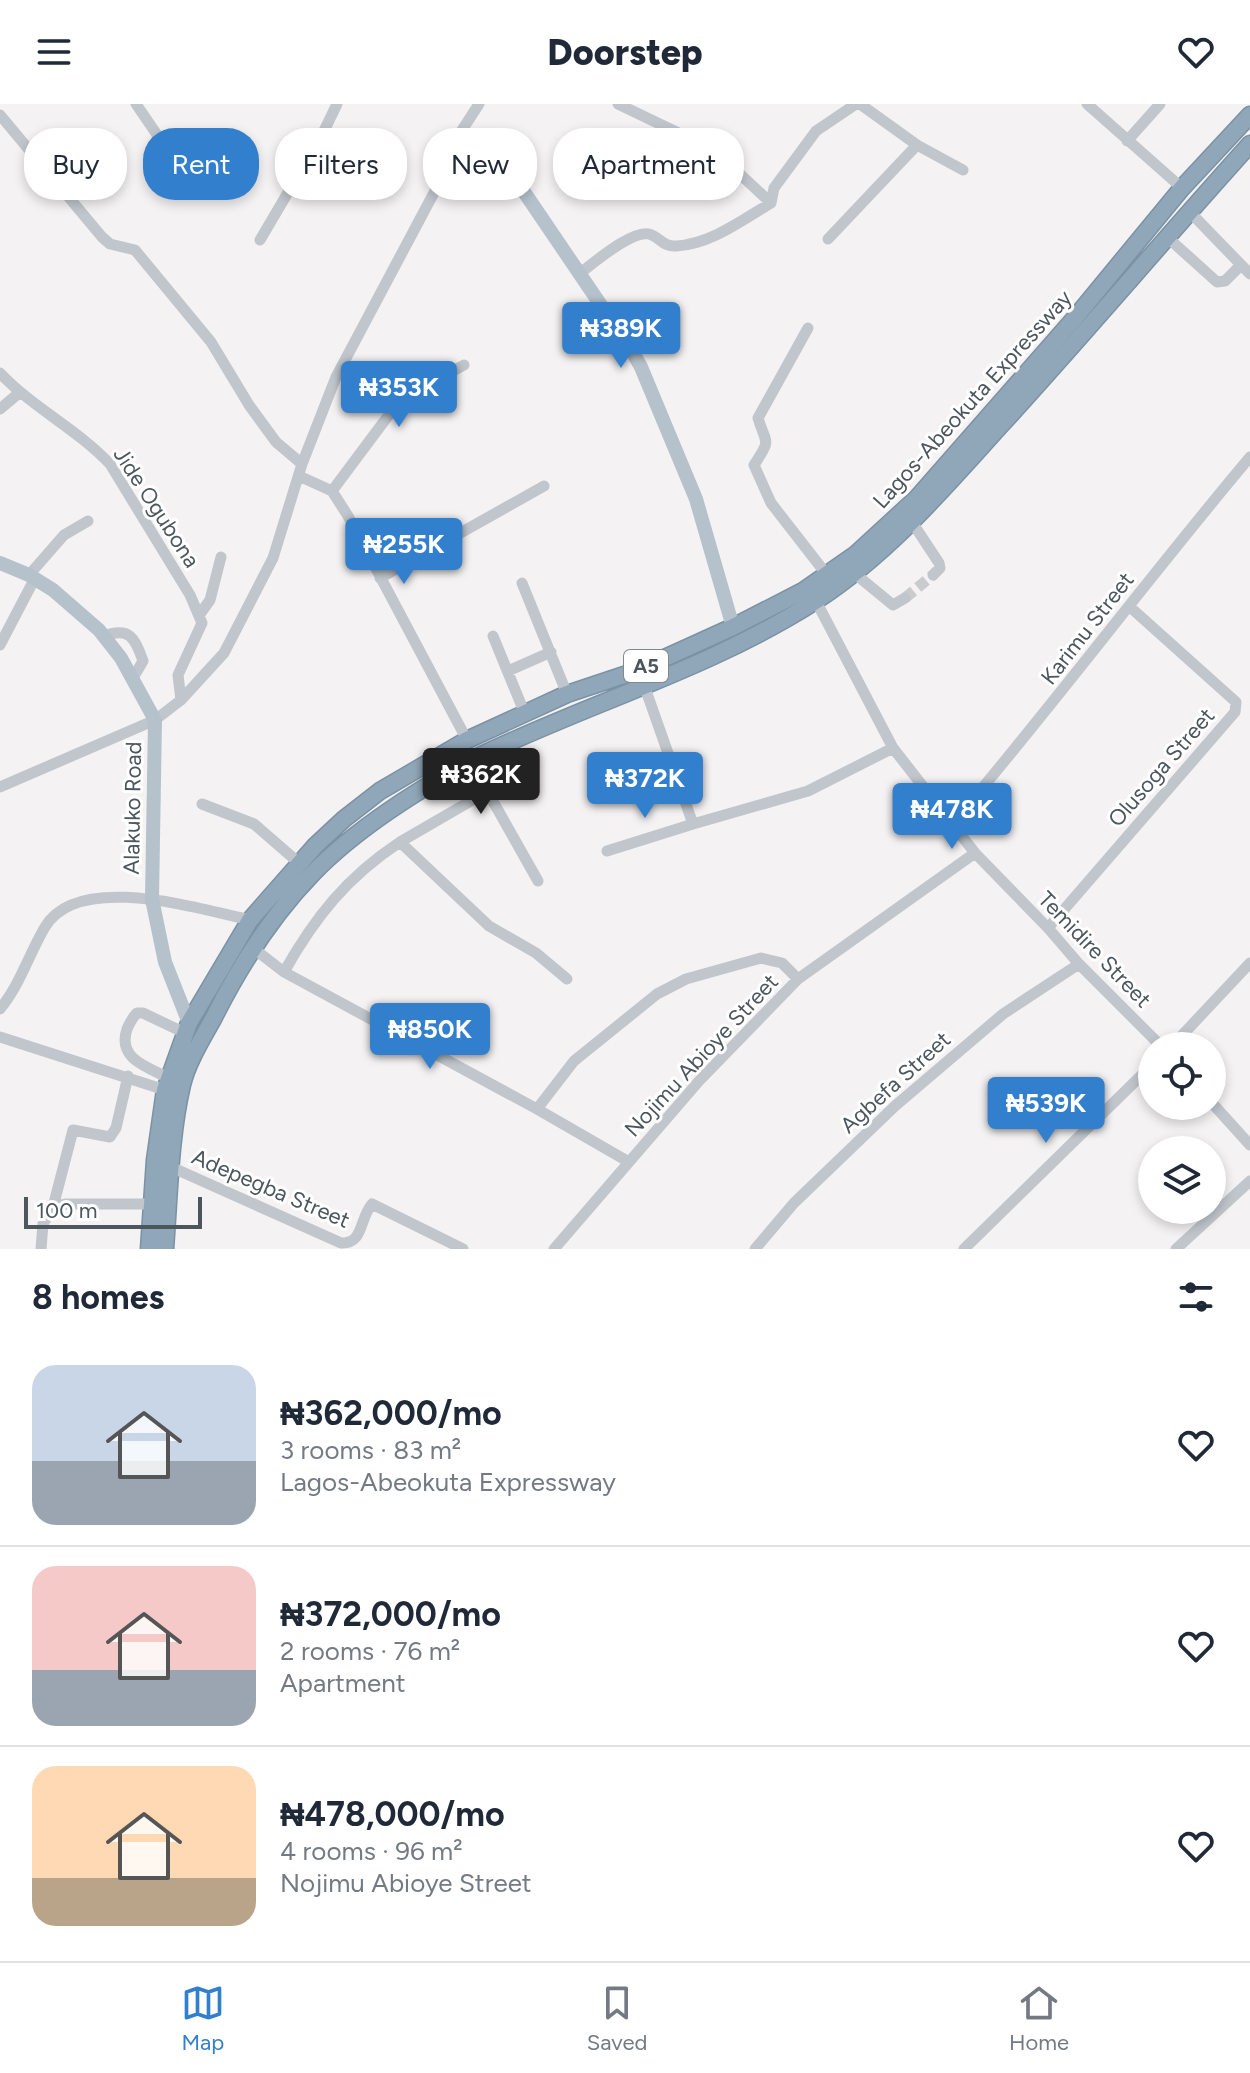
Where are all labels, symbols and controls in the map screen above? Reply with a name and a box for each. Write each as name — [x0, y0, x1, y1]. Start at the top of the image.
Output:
icon: menu — [32, 30, 76, 74]
icon: heart — [1174, 30, 1218, 74]
text: Doorstep — [547, 31, 703, 74]
chip: Buy — [24, 128, 127, 200]
chip: Rent — [143, 128, 259, 200]
chip: Filters — [275, 128, 407, 200]
chip: New — [423, 128, 537, 200]
chip: Apartment — [553, 128, 744, 200]
street label: Lagos-Abeokuta Expressway — [867, 284, 1078, 514]
pin: ₦389K — [565, 302, 677, 370]
text: ₦389K — [580, 312, 662, 344]
pin: ₦353K — [343, 361, 455, 429]
text: ₦353K — [359, 371, 439, 403]
street label: Jide Ogubona — [108, 442, 206, 573]
pin: ₦255K — [348, 518, 460, 586]
text: ₦255K — [363, 528, 445, 560]
street label: Karimu Street — [1035, 567, 1140, 690]
road number: A5 — [624, 650, 668, 682]
street label: Olusoga Street — [1103, 702, 1220, 832]
street label: Alakuko Road — [118, 741, 147, 875]
pin: ₦362K — [425, 748, 537, 816]
pin: ₦372K — [589, 752, 701, 820]
text: ₦362K — [441, 758, 521, 790]
text: ₦372K — [605, 762, 685, 794]
pin: ₦478K — [896, 783, 1008, 851]
text: ₦478K — [911, 793, 993, 825]
street label: Temidire Street — [1032, 886, 1157, 1013]
street label: Nojimu Abioye Street — [619, 968, 784, 1142]
pin: ₦850K — [374, 1003, 486, 1071]
text: ₦850K — [388, 1013, 472, 1045]
street label: Agbefa Street — [835, 1026, 956, 1139]
map controls — [1138, 1032, 1226, 1224]
button: locate — [1138, 1032, 1226, 1120]
pin: ₦539K — [990, 1077, 1102, 1145]
text: ₦539K — [1006, 1087, 1086, 1119]
button: layers — [1138, 1136, 1226, 1224]
street label: Adepegba Street — [188, 1143, 354, 1234]
scale bar — [24, 1193, 202, 1229]
text: 100 m — [36, 1197, 97, 1224]
icon: filters — [1174, 1275, 1218, 1319]
text: 8 homes — [32, 1277, 164, 1318]
text: ₦362,000/mo — [280, 1393, 502, 1434]
icon: home — [96, 1397, 192, 1493]
icon: heart — [1174, 1423, 1218, 1467]
text: 3 rooms · 83 m² — [280, 1434, 461, 1466]
text: Lagos-Abeokuta Expressway — [280, 1466, 616, 1498]
text: ₦372,000/mo — [280, 1594, 501, 1635]
icon: home — [96, 1598, 192, 1694]
icon: heart — [1174, 1624, 1218, 1668]
text: 2 rooms · 76 m² — [280, 1635, 460, 1667]
text: Apartment — [280, 1667, 406, 1699]
text: ₦478,000/mo — [280, 1794, 505, 1835]
icon: home — [96, 1798, 192, 1894]
icon: heart — [1174, 1824, 1218, 1868]
text: 4 rooms · 96 m² — [280, 1835, 463, 1867]
text: Nojimu Abioye Street — [280, 1867, 532, 1899]
tab: Map — [181, 1981, 225, 2056]
tab: Saved — [587, 1981, 647, 2056]
tab: Home — [1009, 1981, 1069, 2056]

